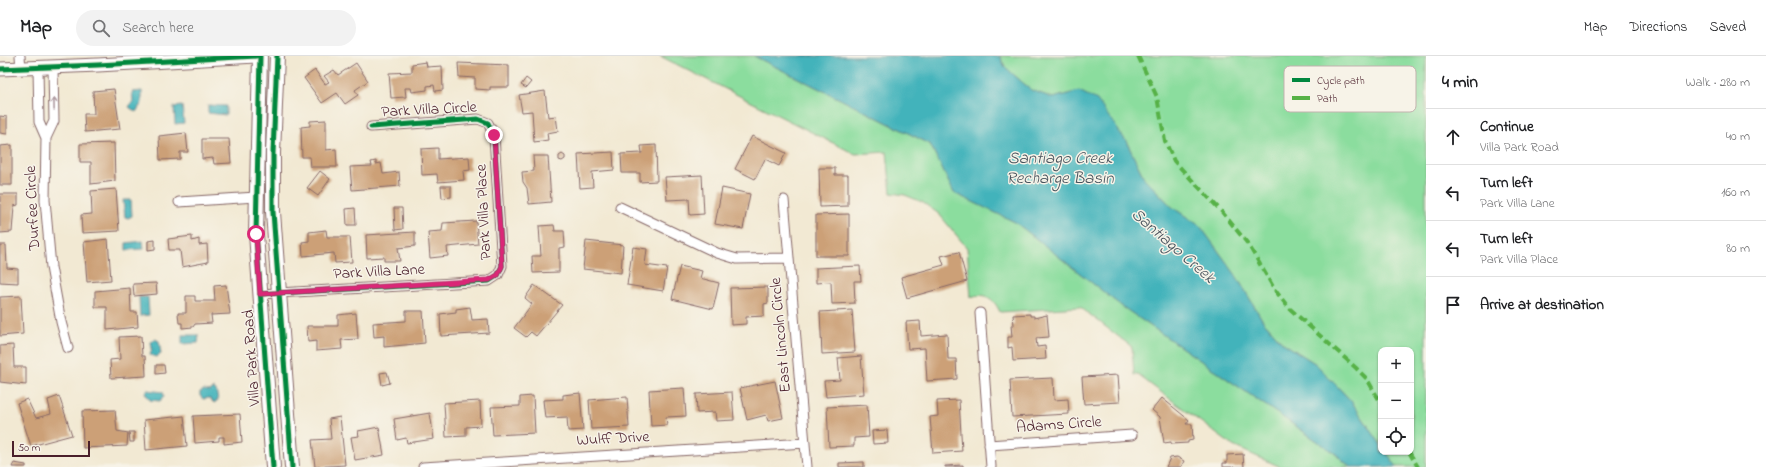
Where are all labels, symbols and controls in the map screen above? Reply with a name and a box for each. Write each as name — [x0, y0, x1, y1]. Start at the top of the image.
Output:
search box — [76, 10, 356, 46]
text: Map — [20, 14, 52, 41]
icon: search — [90, 17, 112, 39]
text: Search here — [122, 17, 194, 39]
text: Map — [1584, 17, 1607, 38]
text: Directions — [1629, 17, 1687, 38]
text: Saved — [1709, 17, 1746, 38]
legend — [1284, 66, 1416, 112]
text: 4 min — [1442, 70, 1478, 95]
text: Cycle path — [1317, 73, 1365, 90]
text: Walk · 280 m — [1685, 73, 1750, 92]
text: Path — [1317, 91, 1338, 107]
street label: Park Villa Circle — [381, 95, 478, 124]
one-way arrow — [50, 98, 58, 111]
text: Continue — [1480, 116, 1534, 138]
route end — [485, 126, 503, 144]
icon: ahead — [1442, 126, 1464, 148]
text: 40 m — [1726, 127, 1750, 146]
text: Villa Park Road — [1480, 138, 1559, 157]
water label: Santiago Creek Recharge Basin — [1006, 146, 1114, 192]
street label: Park Villa Place — [469, 163, 498, 261]
street label: Durfee Circle — [19, 164, 47, 252]
text: Turn left — [1480, 172, 1533, 194]
icon: left — [1442, 182, 1464, 204]
text: 160 m — [1721, 183, 1750, 202]
text: Park Villa Lane — [1480, 194, 1555, 213]
water label: Santiago Creek — [1125, 202, 1222, 291]
route start — [247, 225, 265, 243]
text: Turn left — [1480, 228, 1533, 250]
icon: left — [1442, 238, 1464, 260]
text: 80 m — [1726, 239, 1750, 258]
text: Park Villa Place — [1480, 250, 1558, 269]
street label: Park Villa Lane — [333, 258, 426, 286]
street label: East Lincoln Circle — [764, 276, 798, 394]
icon: arrive — [1442, 294, 1464, 316]
text: Arrive at destination — [1480, 294, 1604, 316]
street label: Villa Park Road — [237, 309, 267, 408]
map controls — [1378, 347, 1414, 455]
button: + — [1378, 347, 1414, 383]
button: − — [1378, 383, 1414, 419]
street label: Adams Circle — [1015, 410, 1103, 440]
button: locate — [1378, 419, 1414, 455]
street label: Wulff Drive — [576, 425, 651, 453]
scale bar — [12, 439, 90, 458]
text: 50 m — [18, 440, 40, 456]

